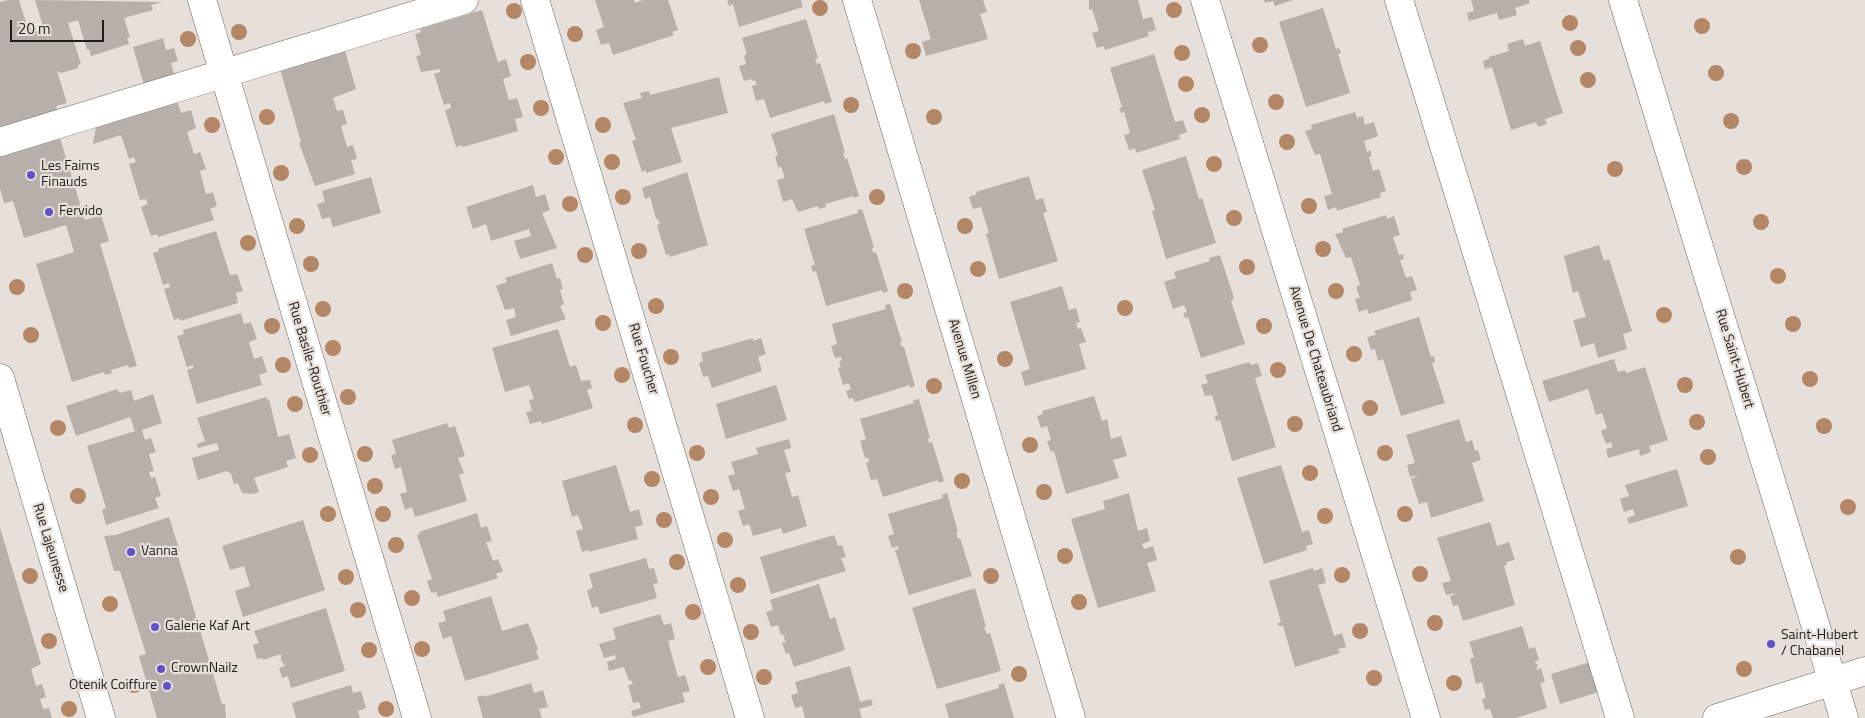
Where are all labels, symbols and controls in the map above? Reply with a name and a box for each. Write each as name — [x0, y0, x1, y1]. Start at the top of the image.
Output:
scale bar — [12, 10, 106, 42]
text: 20 m — [18, 17, 51, 40]
place label: Les Faims Finauds — [41, 159, 99, 192]
marker: Les Faims Finauds — [25, 169, 37, 181]
place label: Fervido — [59, 204, 103, 220]
marker: Fervido — [43, 206, 55, 218]
street label: Avenue De Chateaubriand — [1285, 284, 1345, 434]
street label: Rue Basile-Routhier — [284, 300, 334, 418]
street label: Rue Saint-Hubert — [1711, 307, 1757, 411]
street label: Avenue Millen — [944, 317, 984, 401]
street label: Rue Foucher — [624, 321, 662, 397]
street label: Rue Lajeunesse — [28, 501, 72, 595]
place label: Vanna — [141, 544, 178, 560]
marker: Vanna — [125, 546, 137, 558]
place label: Galerie Kaf Art — [165, 619, 250, 635]
marker: Galerie Kaf Art — [149, 621, 161, 633]
place label: Saint-Hubert / Chabanel — [1781, 628, 1858, 660]
marker: Saint-Hubert / Chabanel — [1765, 638, 1777, 650]
place label: CrownNailz — [171, 661, 238, 677]
marker: CrownNailz — [155, 663, 167, 675]
place label: Otenik Coiffure — [69, 678, 157, 694]
marker: Otenik Coiffure — [161, 680, 173, 692]

